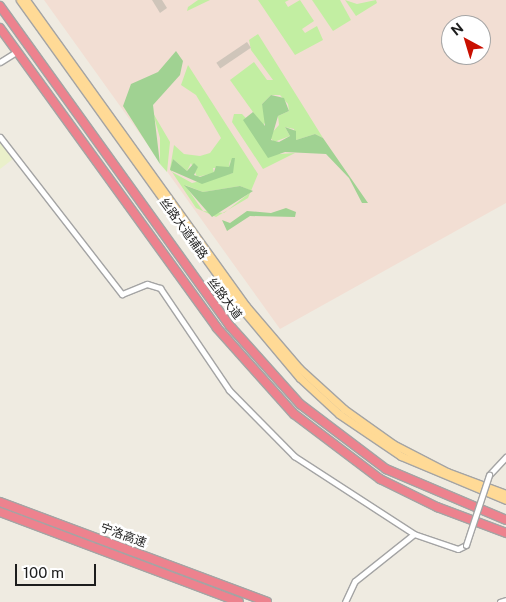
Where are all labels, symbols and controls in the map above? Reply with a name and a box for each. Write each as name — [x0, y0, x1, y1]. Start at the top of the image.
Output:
north arrow — [441, 15, 491, 65]
text: N — [448, 19, 466, 39]
street label: 丝路大道辅路 — [156, 196, 210, 262]
street label: 丝路大道 — [204, 275, 244, 323]
street label: 宁洛高速 — [98, 521, 148, 551]
scale bar — [18, 554, 99, 586]
text: 100 m — [23, 564, 64, 581]

